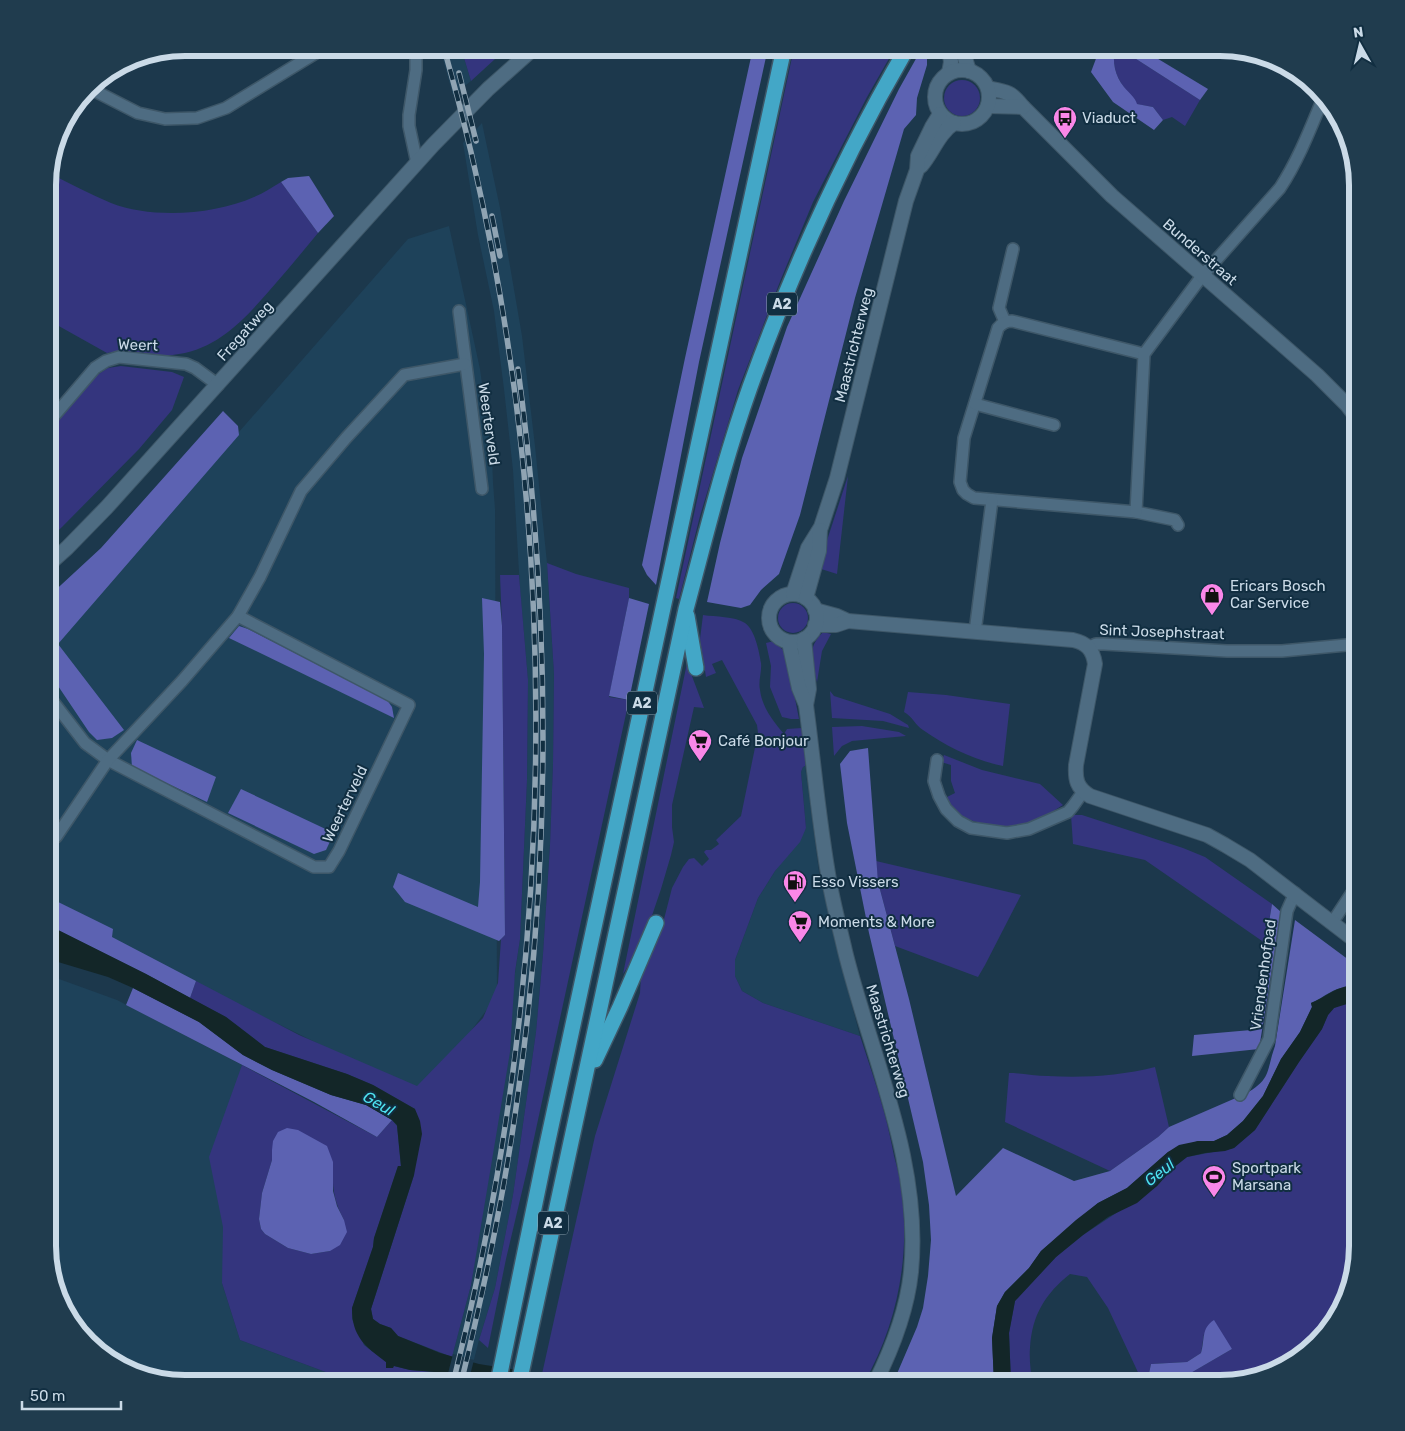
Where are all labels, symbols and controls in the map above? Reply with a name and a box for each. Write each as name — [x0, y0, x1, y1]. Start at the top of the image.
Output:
north arrow — [1335, 20, 1385, 70]
text: N — [1352, 24, 1364, 42]
bus stop icon: Viaduct — [1052, 105, 1078, 139]
place label: Viaduct — [1082, 109, 1136, 127]
street label: Bunderstraat — [1159, 215, 1241, 289]
street label: Maastrichterweg — [831, 286, 877, 404]
road number: A2 — [767, 292, 797, 316]
street label: Fregatweg — [213, 297, 277, 365]
street label: Weert — [118, 335, 158, 355]
street label: Weerterveld — [474, 382, 504, 466]
place label: Ericars Bosch Car Service — [1230, 577, 1326, 612]
shop icon: Ericars Bosch Car Service — [1199, 582, 1225, 616]
street label: Sint Josephstraat — [1099, 621, 1225, 643]
road number: A2 — [627, 691, 657, 714]
supermarket icon: Café Bonjour — [687, 728, 713, 762]
place label: Café Bonjour — [718, 732, 809, 750]
street label: Weerterveld — [319, 763, 371, 845]
fuel station icon: Esso Vissers — [782, 869, 808, 903]
place label: Esso Vissers — [812, 873, 899, 891]
supermarket icon: Moments & More — [787, 909, 813, 943]
place label: Moments & More — [818, 913, 935, 931]
street label: Vriendenhofpad — [1246, 918, 1280, 1032]
street label: Maastrichterweg — [862, 982, 914, 1100]
water label: Geul — [360, 1087, 399, 1121]
water label: Geul — [1140, 1154, 1179, 1190]
place label: Sportpark Marsana — [1232, 1159, 1301, 1194]
sports icon: Sportpark Marsana — [1201, 1164, 1227, 1198]
road number: A2 — [538, 1212, 568, 1234]
scale bar — [22, 1378, 121, 1410]
text: 50 m — [30, 1387, 65, 1405]

